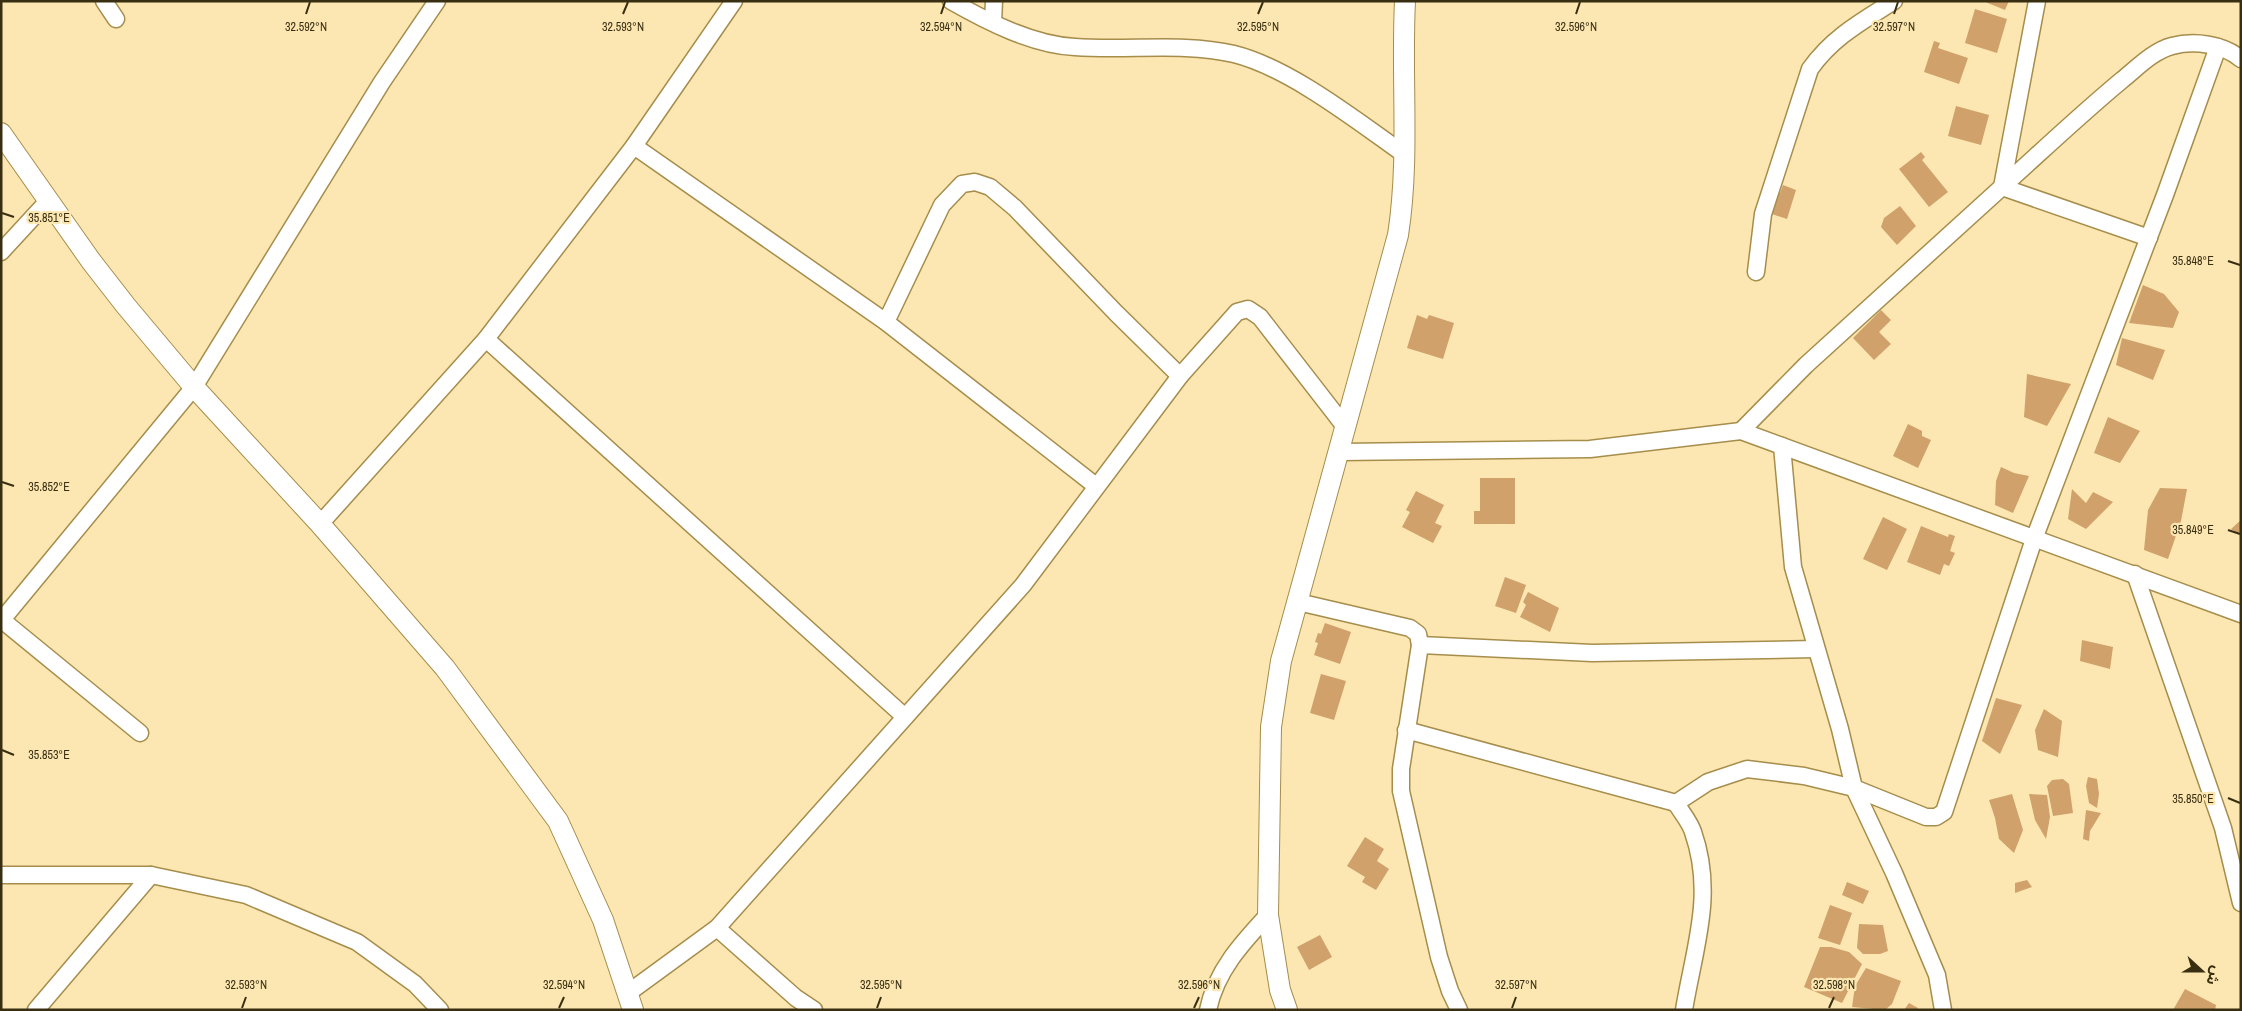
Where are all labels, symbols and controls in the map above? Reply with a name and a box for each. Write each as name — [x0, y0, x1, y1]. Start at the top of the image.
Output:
text: 32.592°N — [285, 19, 327, 35]
text: 32.593°N — [602, 19, 644, 35]
text: 32.594°N — [920, 19, 962, 35]
text: 32.595°N — [1237, 19, 1279, 35]
text: 32.596°N — [1555, 19, 1597, 35]
text: 32.597°N — [1873, 19, 1915, 35]
text: 35.851°E — [28, 210, 70, 226]
text: 35.848°E — [2172, 253, 2214, 269]
text: 35.852°E — [28, 479, 70, 495]
text: 35.849°E — [2172, 522, 2214, 538]
text: 35.853°E — [28, 747, 70, 763]
text: 35.850°E — [2172, 791, 2214, 807]
north arrow — [2177, 946, 2227, 996]
text: ش — [2202, 963, 2226, 988]
text: 32.593°N — [225, 977, 267, 993]
text: 32.594°N — [543, 977, 585, 993]
text: 32.595°N — [860, 977, 902, 993]
text: 32.596°N — [1178, 977, 1220, 993]
text: 32.597°N — [1495, 977, 1537, 993]
text: 32.598°N — [1813, 977, 1855, 993]

